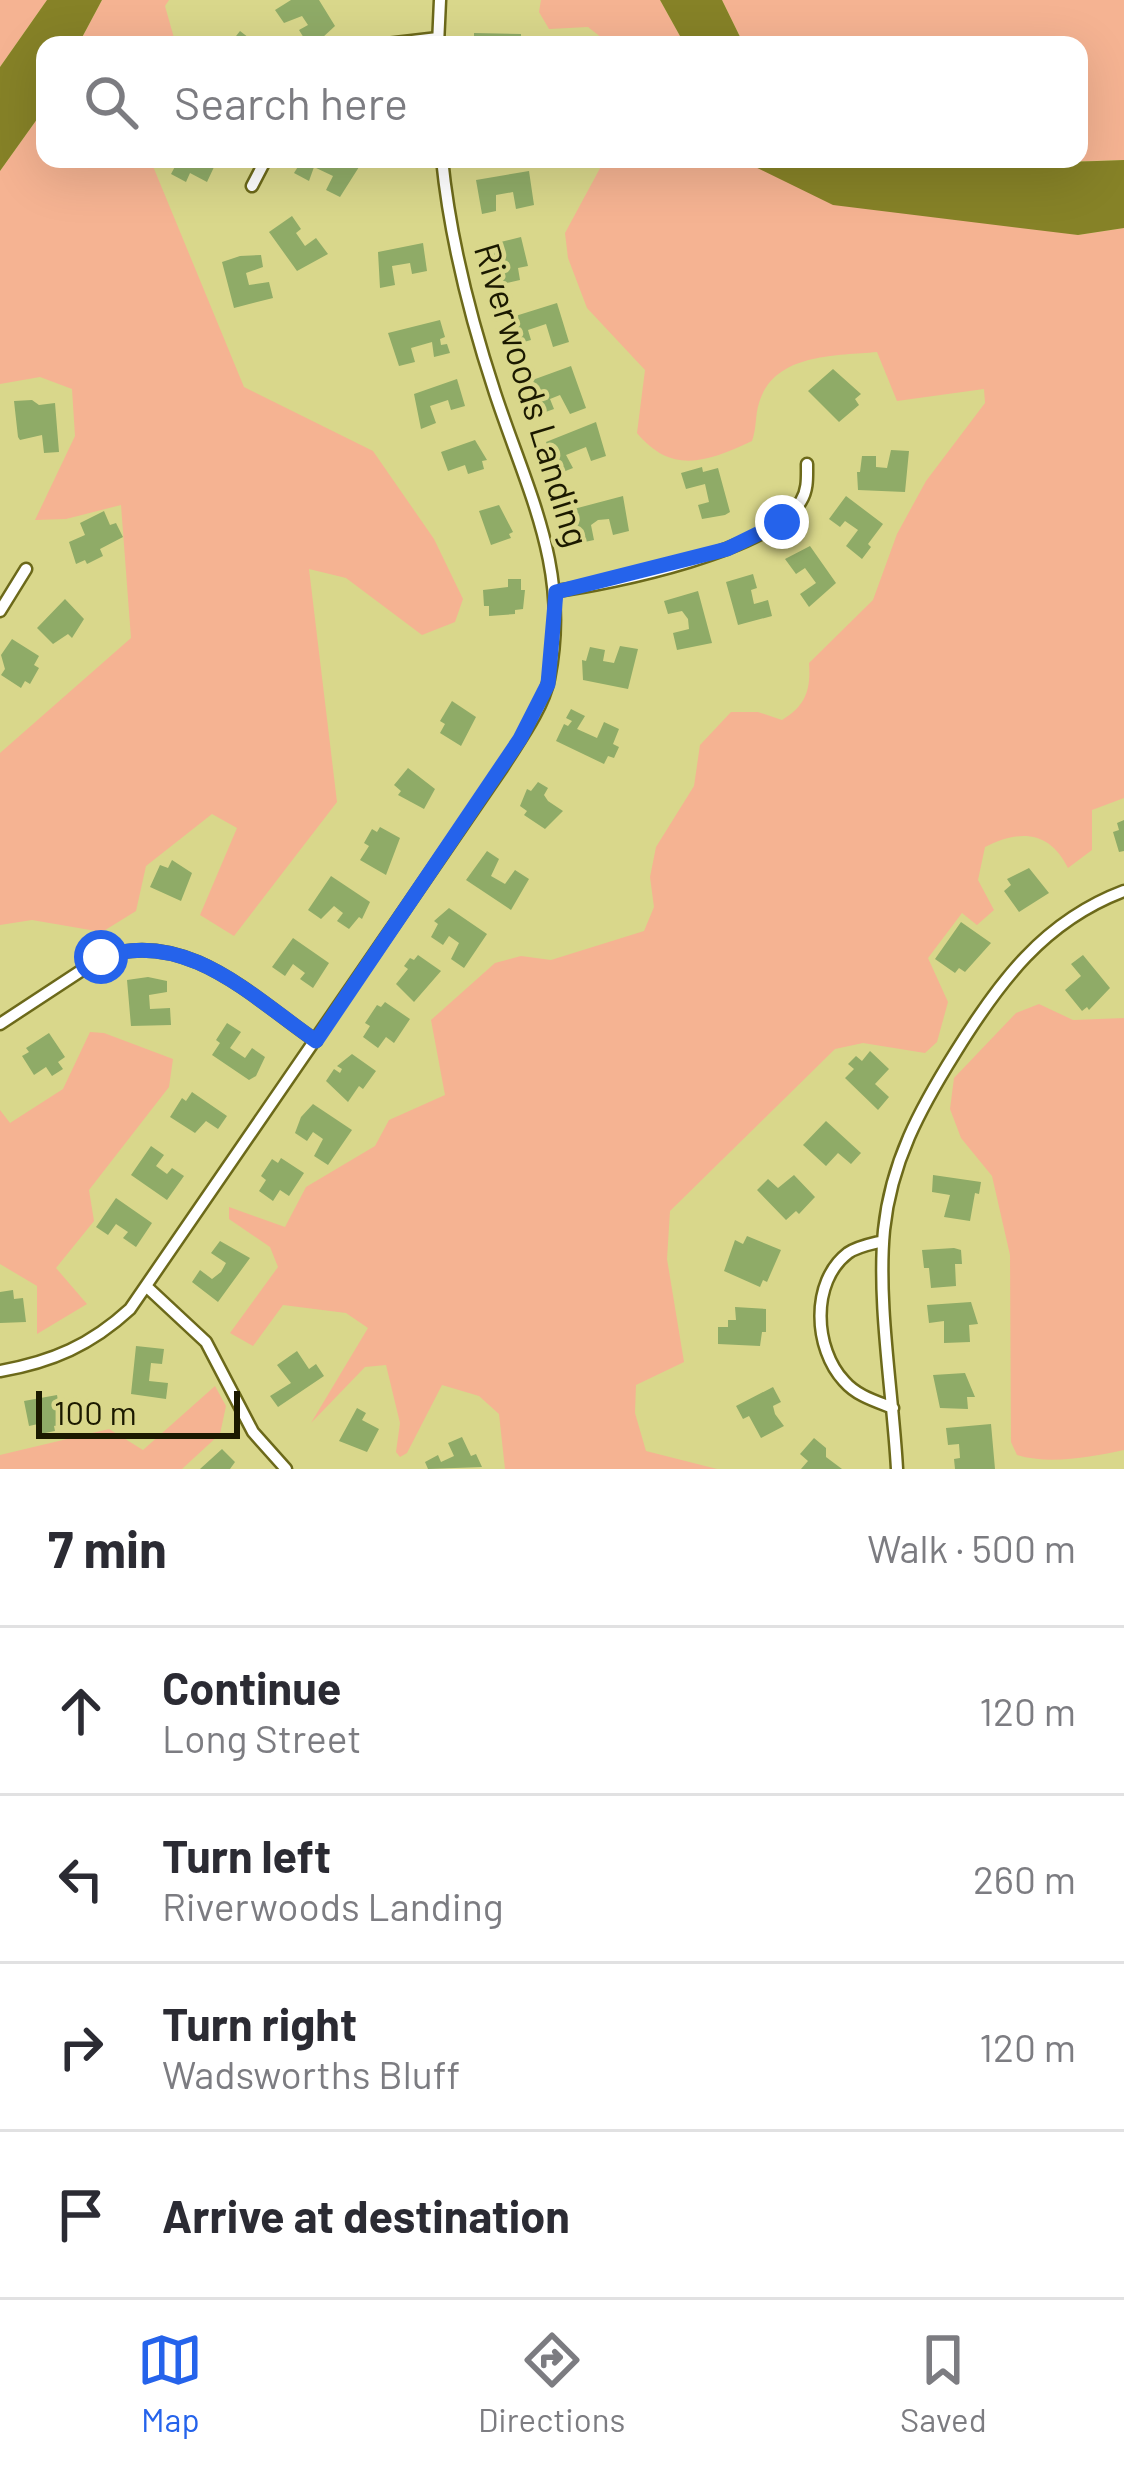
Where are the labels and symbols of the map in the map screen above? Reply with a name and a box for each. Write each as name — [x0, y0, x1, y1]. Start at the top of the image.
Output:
street label: Riverwoods Landing — [467, 238, 600, 552]
route end — [755, 495, 809, 549]
route start — [74, 930, 128, 984]
scale bar — [36, 1385, 240, 1438]

